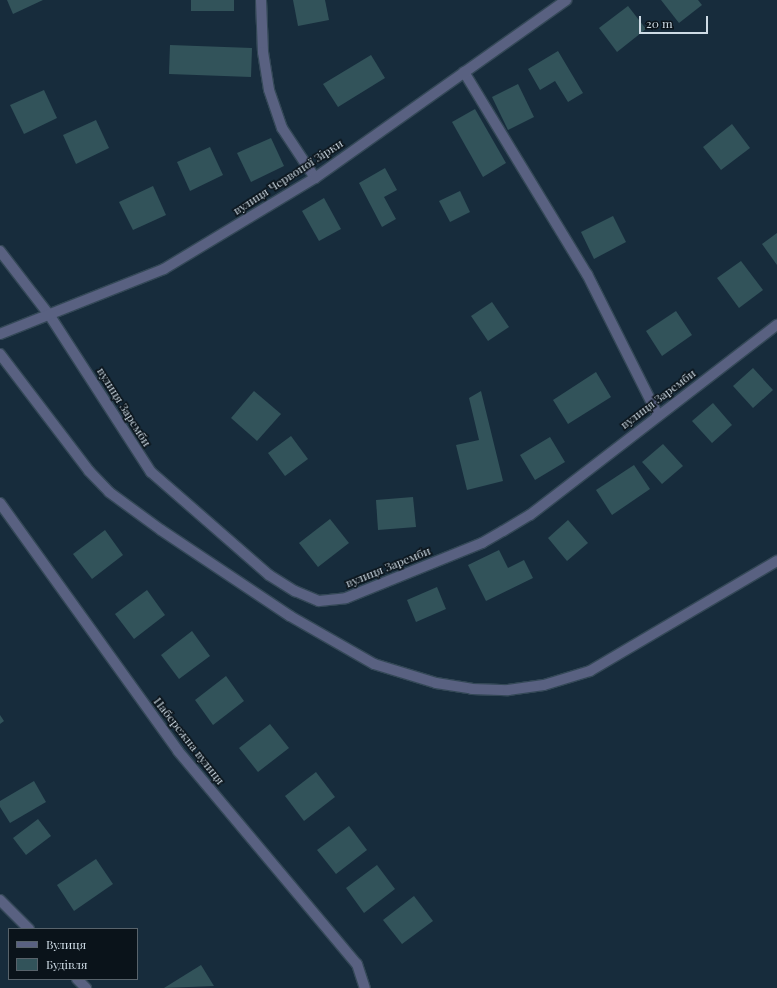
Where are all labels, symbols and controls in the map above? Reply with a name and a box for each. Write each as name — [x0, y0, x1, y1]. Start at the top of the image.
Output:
scale bar — [641, 8, 710, 34]
text: 20 m — [646, 15, 673, 31]
street label: вулиця Червоної Зірки — [230, 136, 346, 218]
street label: вулиця Заремби — [94, 365, 154, 449]
street label: вулиця Заремби — [618, 366, 698, 432]
street label: вулиця Заремби — [343, 543, 433, 591]
street label: Набережна вулиця — [151, 695, 227, 787]
legend — [8, 928, 138, 980]
text: Вулиця — [46, 936, 86, 952]
text: Будівля — [46, 956, 88, 972]

